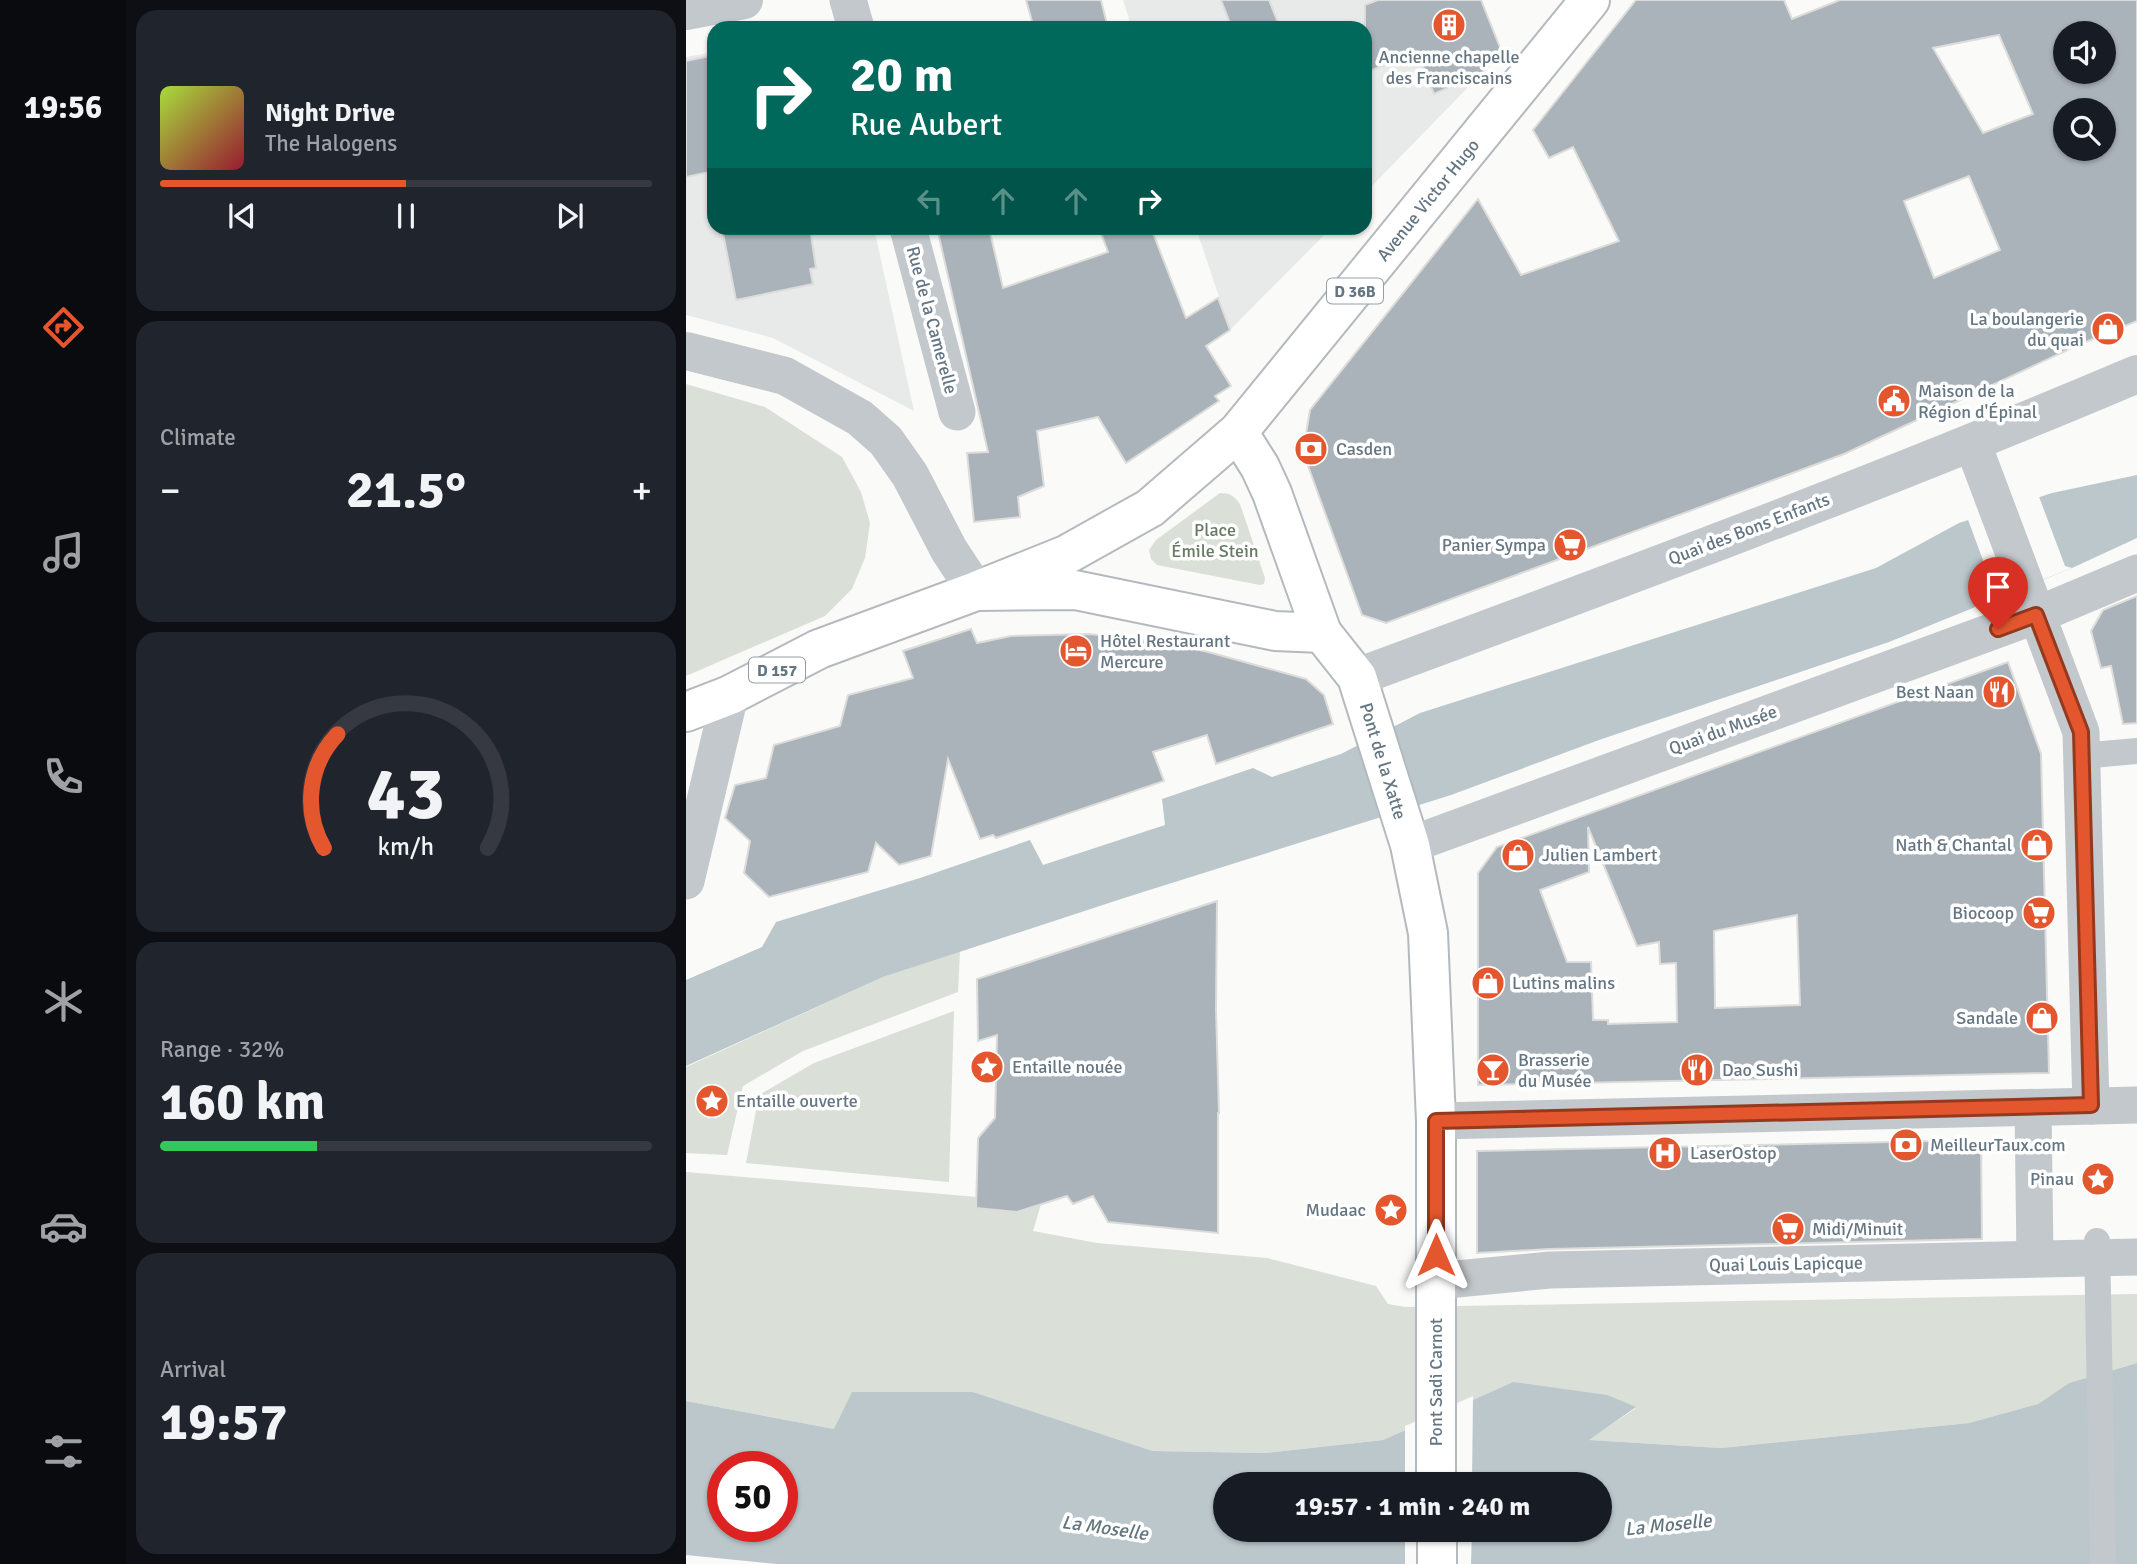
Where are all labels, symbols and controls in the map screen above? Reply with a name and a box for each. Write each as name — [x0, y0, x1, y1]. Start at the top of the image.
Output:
building icon: Ancienne chapelle des Franciscains — [1430, 6, 1468, 44]
map controls — [2053, 21, 2116, 161]
button: sound — [2053, 21, 2116, 84]
text: 20 m — [850, 45, 953, 105]
place label: Ancienne chapelle des Franciscains — [1378, 46, 1520, 89]
icon: right — [735, 49, 826, 140]
text: 19:56 — [24, 88, 102, 127]
text: Night Drive — [265, 97, 395, 129]
button: search — [2053, 98, 2116, 161]
text: Rue Aubert — [850, 105, 1002, 144]
text: The Halogens — [265, 129, 397, 158]
street label: Avenue Victor Hugo — [1372, 134, 1484, 266]
icon: left — [911, 182, 949, 220]
icon: ahead — [984, 182, 1022, 220]
icon: ahead — [1057, 182, 1095, 220]
icon: right — [1130, 182, 1168, 220]
icon: previous — [223, 197, 261, 235]
icon: pause — [387, 197, 425, 235]
icon: next — [551, 197, 589, 235]
street label: Rue de la Camerelle — [902, 244, 962, 396]
road number: D 36B — [1327, 278, 1383, 304]
icon: directions — [39, 303, 88, 352]
place label: La boulangerie du quai — [1969, 308, 2084, 351]
shop icon: La boulangerie du quai — [2089, 310, 2127, 348]
place label: Maison de la Région d'Épinal — [1918, 380, 2037, 423]
public building icon: Maison de la Région d'Épinal — [1875, 382, 1913, 420]
text: Climate — [160, 423, 236, 452]
bank icon: Casden — [1292, 430, 1330, 468]
place label: Casden — [1336, 438, 1392, 460]
text: 21.5° — [346, 458, 466, 522]
text: − — [160, 467, 181, 514]
text: + — [631, 467, 652, 514]
street label: Quai des Bons Enfants — [1665, 488, 1833, 570]
park label: Place Émile Stein — [1171, 519, 1259, 562]
supermarket icon: Panier Sympa — [1551, 526, 1589, 564]
icon: music — [39, 528, 88, 577]
place label: Panier Sympa — [1442, 534, 1546, 556]
pin — [1968, 557, 2028, 629]
icon: arrive — [1979, 568, 2017, 606]
place label: Hôtel Restaurant Mercure — [1100, 630, 1230, 673]
hotel icon: Hôtel Restaurant Mercure — [1057, 632, 1095, 670]
road number: D 157 — [749, 657, 805, 682]
restaurant icon: Best Naan — [1980, 673, 2018, 711]
place label: Best Naan — [1896, 681, 1974, 703]
street label: Pont de la Xatte — [1355, 700, 1411, 822]
street label: Quai du Musée — [1666, 700, 1780, 760]
text: 43 — [367, 750, 445, 839]
icon: phone — [39, 752, 88, 801]
shop icon: Nath & Chantal — [2018, 826, 2056, 864]
text: km/h — [378, 831, 434, 862]
place label: Nath & Chantal — [1895, 834, 2012, 856]
shop icon: Julien Lambert — [1499, 836, 1537, 874]
place label: Julien Lambert — [1542, 844, 1657, 866]
supermarket icon: Biocoop — [2020, 894, 2058, 932]
place label: Biocoop — [1952, 902, 2014, 924]
shop icon: Lutins malins — [1469, 964, 1507, 1002]
place label: Lutins malins — [1512, 972, 1615, 994]
icon: climate — [39, 977, 88, 1026]
shop icon: Sandale — [2023, 999, 2061, 1037]
place label: Sandale — [1956, 1007, 2018, 1029]
text: Range · 32% — [160, 1035, 284, 1064]
place icon: Entaille nouée — [968, 1048, 1006, 1086]
place label: Brasserie du Musée — [1518, 1049, 1592, 1092]
bar icon: Brasserie du Musée — [1474, 1051, 1512, 1089]
restaurant icon: Dao Sushi — [1678, 1051, 1716, 1089]
place label: Entaille nouée — [1012, 1056, 1123, 1078]
place label: Dao Sushi — [1722, 1059, 1798, 1081]
text: 160 km — [160, 1070, 325, 1134]
place icon: Entaille ouverte — [693, 1082, 731, 1120]
place label: Entaille ouverte — [736, 1090, 858, 1112]
bank icon: MeilleurTaux.com — [1887, 1126, 1925, 1164]
hospital icon: LaserOstop — [1646, 1134, 1684, 1172]
place label: MeilleurTaux.com — [1930, 1134, 2066, 1156]
place label: LaserOstop — [1690, 1142, 1777, 1164]
place icon: Pinau — [2079, 1160, 2117, 1198]
place label: Pinau — [2030, 1168, 2074, 1190]
place icon: Mudaac — [1372, 1191, 1410, 1229]
place label: Mudaac — [1305, 1199, 1366, 1221]
icon: car — [39, 1202, 88, 1251]
supermarket icon: Midi/Minuit — [1769, 1210, 1807, 1248]
position arrow — [1399, 1218, 1473, 1292]
place label: Midi/Minuit — [1812, 1218, 1903, 1240]
street label: Quai Louis Lapicque — [1709, 1252, 1863, 1276]
street label: Pont Sadi Carnot — [1425, 1318, 1447, 1446]
text: Arrival — [160, 1355, 226, 1384]
text: 19:57 — [160, 1390, 288, 1454]
icon: filters — [39, 1427, 88, 1476]
speed limit sign: 50 — [707, 1451, 798, 1542]
text: 19:57 · 1 min · 240 m — [1295, 1491, 1530, 1523]
water label: La Moselle — [1624, 1508, 1714, 1541]
water label: La Moselle — [1060, 1510, 1151, 1546]

